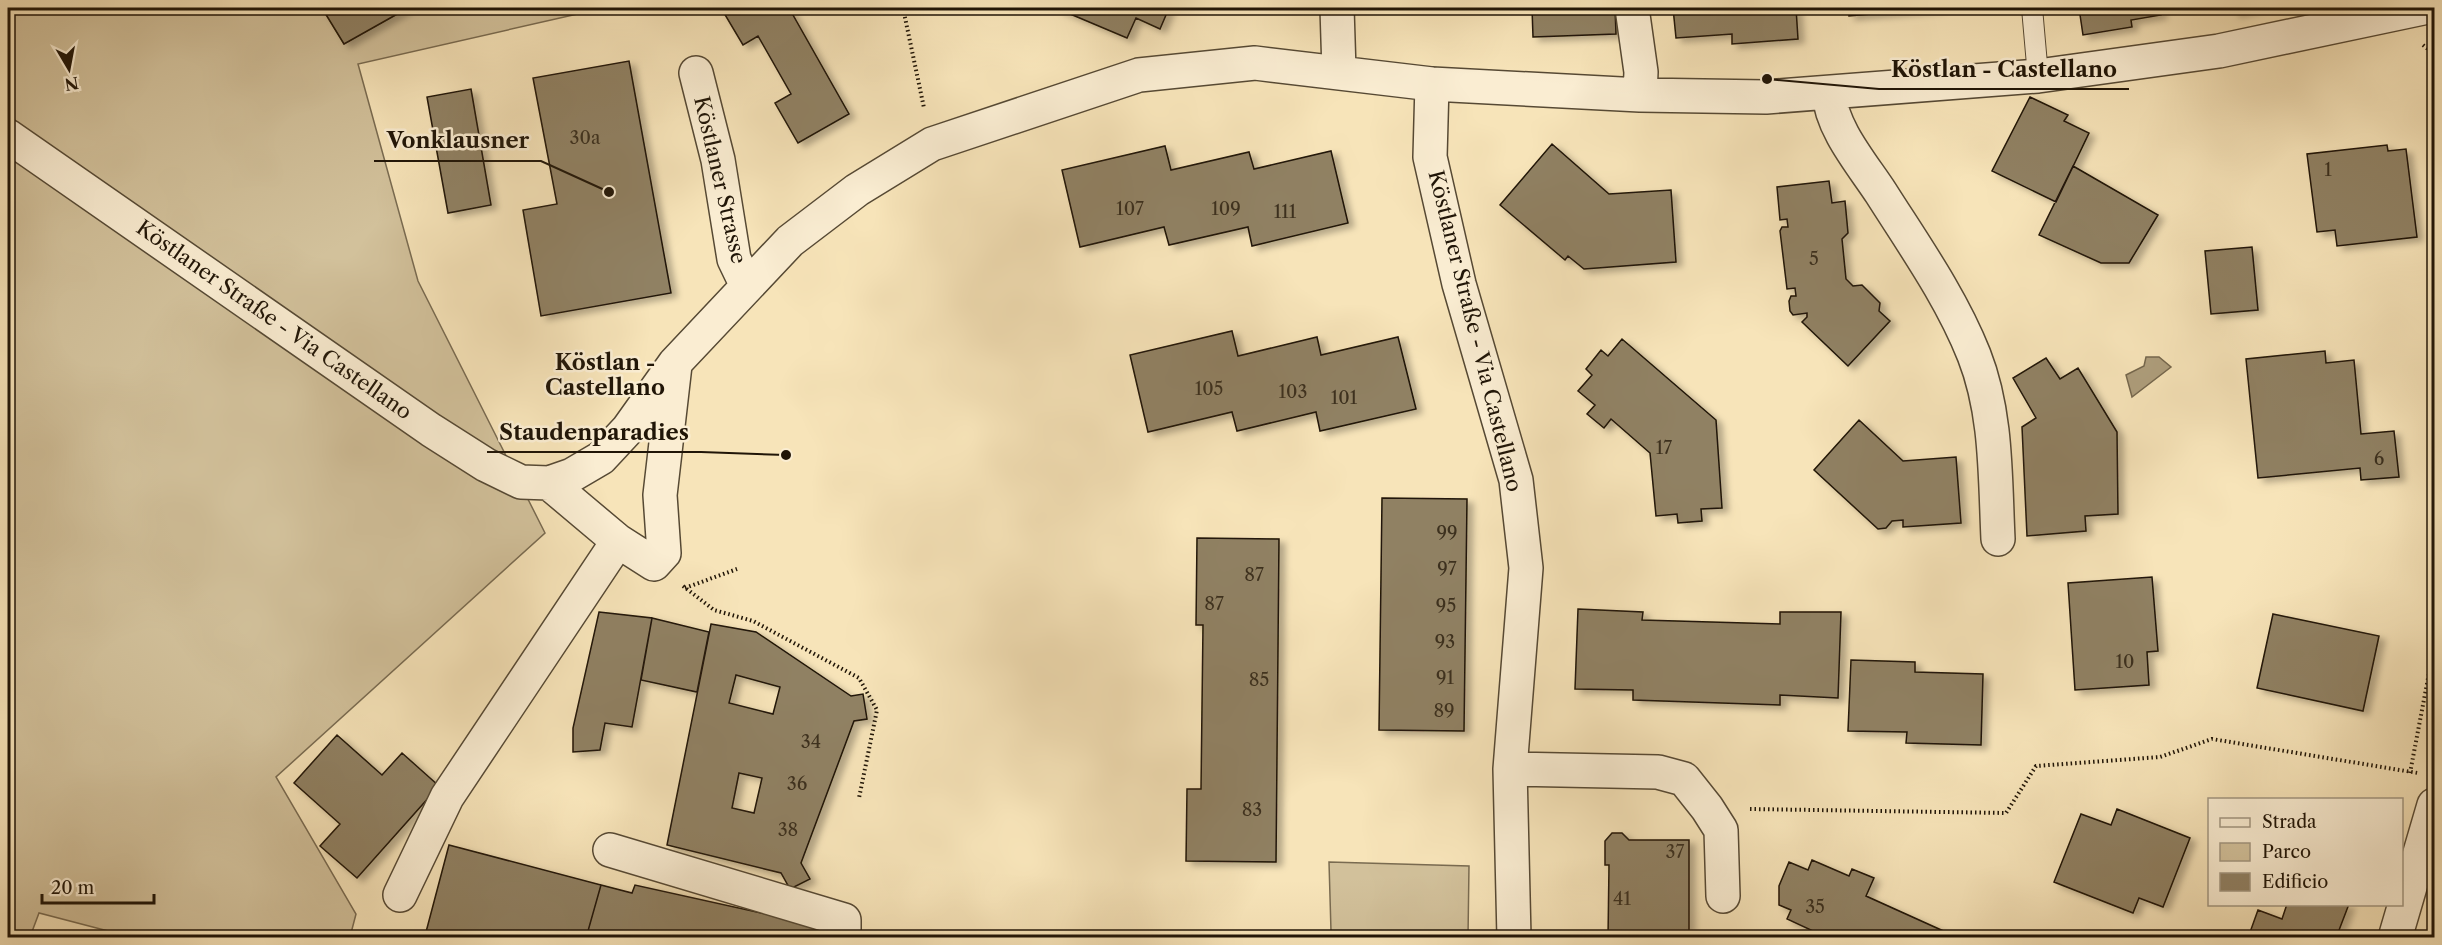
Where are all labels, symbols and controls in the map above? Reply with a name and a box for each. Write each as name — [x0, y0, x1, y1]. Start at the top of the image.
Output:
north arrow — [39, 39, 99, 99]
callout: Köstlan - Castellano — [1879, 49, 2129, 89]
text: Köstlan - Castellano — [1891, 56, 2117, 83]
text: N — [63, 73, 80, 95]
street label: Köstlaner Strasse — [689, 94, 752, 266]
callout: Vonklausner — [374, 121, 541, 161]
text: Vonklausner — [386, 127, 530, 154]
house number: 30a — [570, 127, 601, 149]
house number: 1 — [2324, 159, 2332, 181]
street label: Köstlaner Straße - Via Castellano — [1423, 168, 1528, 494]
house number: 107 — [1116, 198, 1144, 220]
house number: 109 — [1211, 198, 1241, 220]
house number: 111 — [1274, 201, 1297, 223]
street label: Köstlaner Straße - Via Castellano — [132, 215, 417, 425]
house number: 5 — [1809, 248, 1819, 270]
district label: Köstlan - Castellano — [545, 349, 665, 401]
house number: 105 — [1195, 378, 1223, 400]
house number: 103 — [1279, 381, 1307, 403]
house number: 101 — [1331, 387, 1358, 409]
callout: Staudenparadies — [487, 412, 701, 452]
text: Staudenparadies — [499, 419, 689, 446]
house number: 17 — [1656, 437, 1672, 459]
house number: 6 — [2374, 448, 2384, 470]
house number: 99 — [1436, 522, 1458, 544]
house number: 97 — [1437, 558, 1457, 580]
house number: 87 — [1244, 564, 1264, 586]
house number: 87 — [1204, 593, 1224, 615]
house number: 95 — [1436, 595, 1456, 617]
house number: 93 — [1435, 631, 1455, 653]
house number: 10 — [2116, 651, 2134, 673]
house number: 91 — [1436, 667, 1454, 689]
house number: 85 — [1249, 669, 1269, 691]
house number: 89 — [1433, 700, 1455, 722]
house number: 34 — [801, 731, 821, 753]
house number: 36 — [787, 773, 807, 795]
legend — [2208, 798, 2403, 906]
house number: 83 — [1242, 799, 1262, 821]
text: Strada — [2262, 811, 2317, 833]
house number: 38 — [778, 819, 798, 841]
house number: 37 — [1666, 841, 1685, 863]
text: Parco — [2262, 841, 2311, 863]
scale bar — [42, 867, 154, 905]
text: Edificio — [2262, 871, 2328, 893]
text: 20 m — [51, 877, 95, 899]
house number: 41 — [1613, 888, 1631, 910]
house number: 35 — [1805, 896, 1825, 918]

